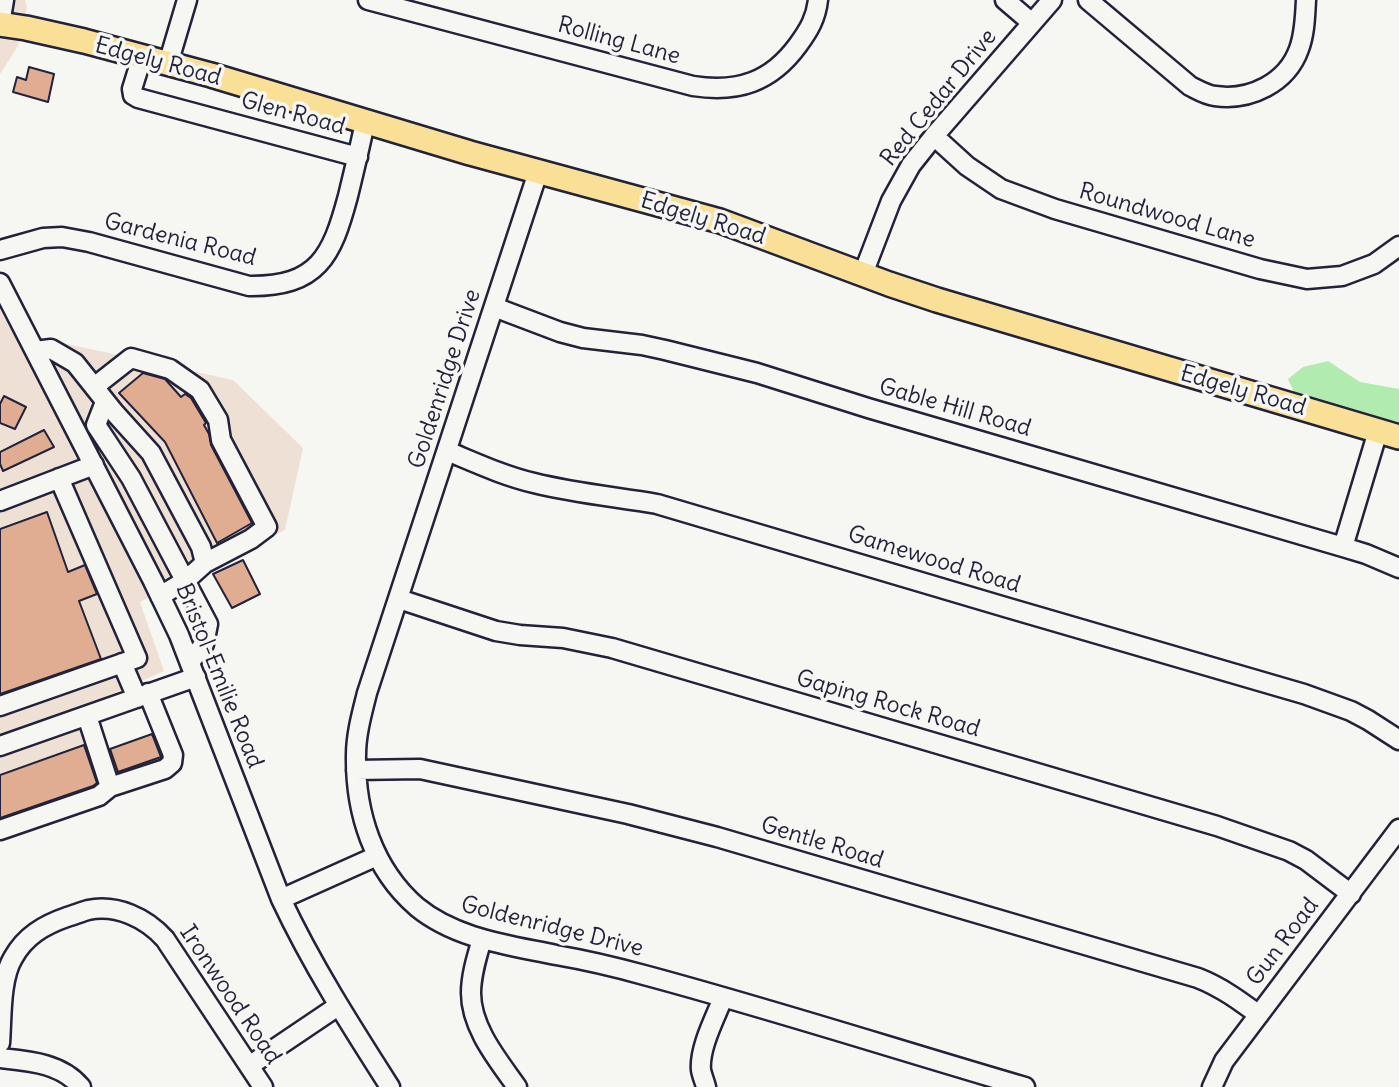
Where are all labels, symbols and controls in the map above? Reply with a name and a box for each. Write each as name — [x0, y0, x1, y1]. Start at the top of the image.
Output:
street label: Rolling Lane — [555, 11, 683, 71]
street label: Red Cedar Drive — [875, 24, 1003, 172]
street label: Edgely Road — [92, 32, 224, 92]
street label: Glen Road — [238, 87, 348, 141]
street label: Roundwood Lane — [1076, 178, 1258, 254]
street label: Edgely Road — [637, 187, 769, 251]
street label: Gardenia Road — [101, 208, 259, 272]
street label: Goldenridge Drive — [403, 286, 487, 472]
street label: Edgely Road — [1177, 360, 1309, 422]
street label: Gable Hill Road — [876, 373, 1034, 443]
street label: Gamewood Road — [844, 521, 1024, 599]
street label: Bristol-Emilie Road — [169, 580, 269, 772]
street label: Gaping Rock Road — [793, 665, 983, 743]
street label: Gentle Road — [757, 811, 887, 875]
street label: Goldenridge Drive — [458, 891, 646, 963]
street label: Gun Road — [1241, 893, 1325, 991]
street label: Ironwood Road — [173, 920, 287, 1070]

